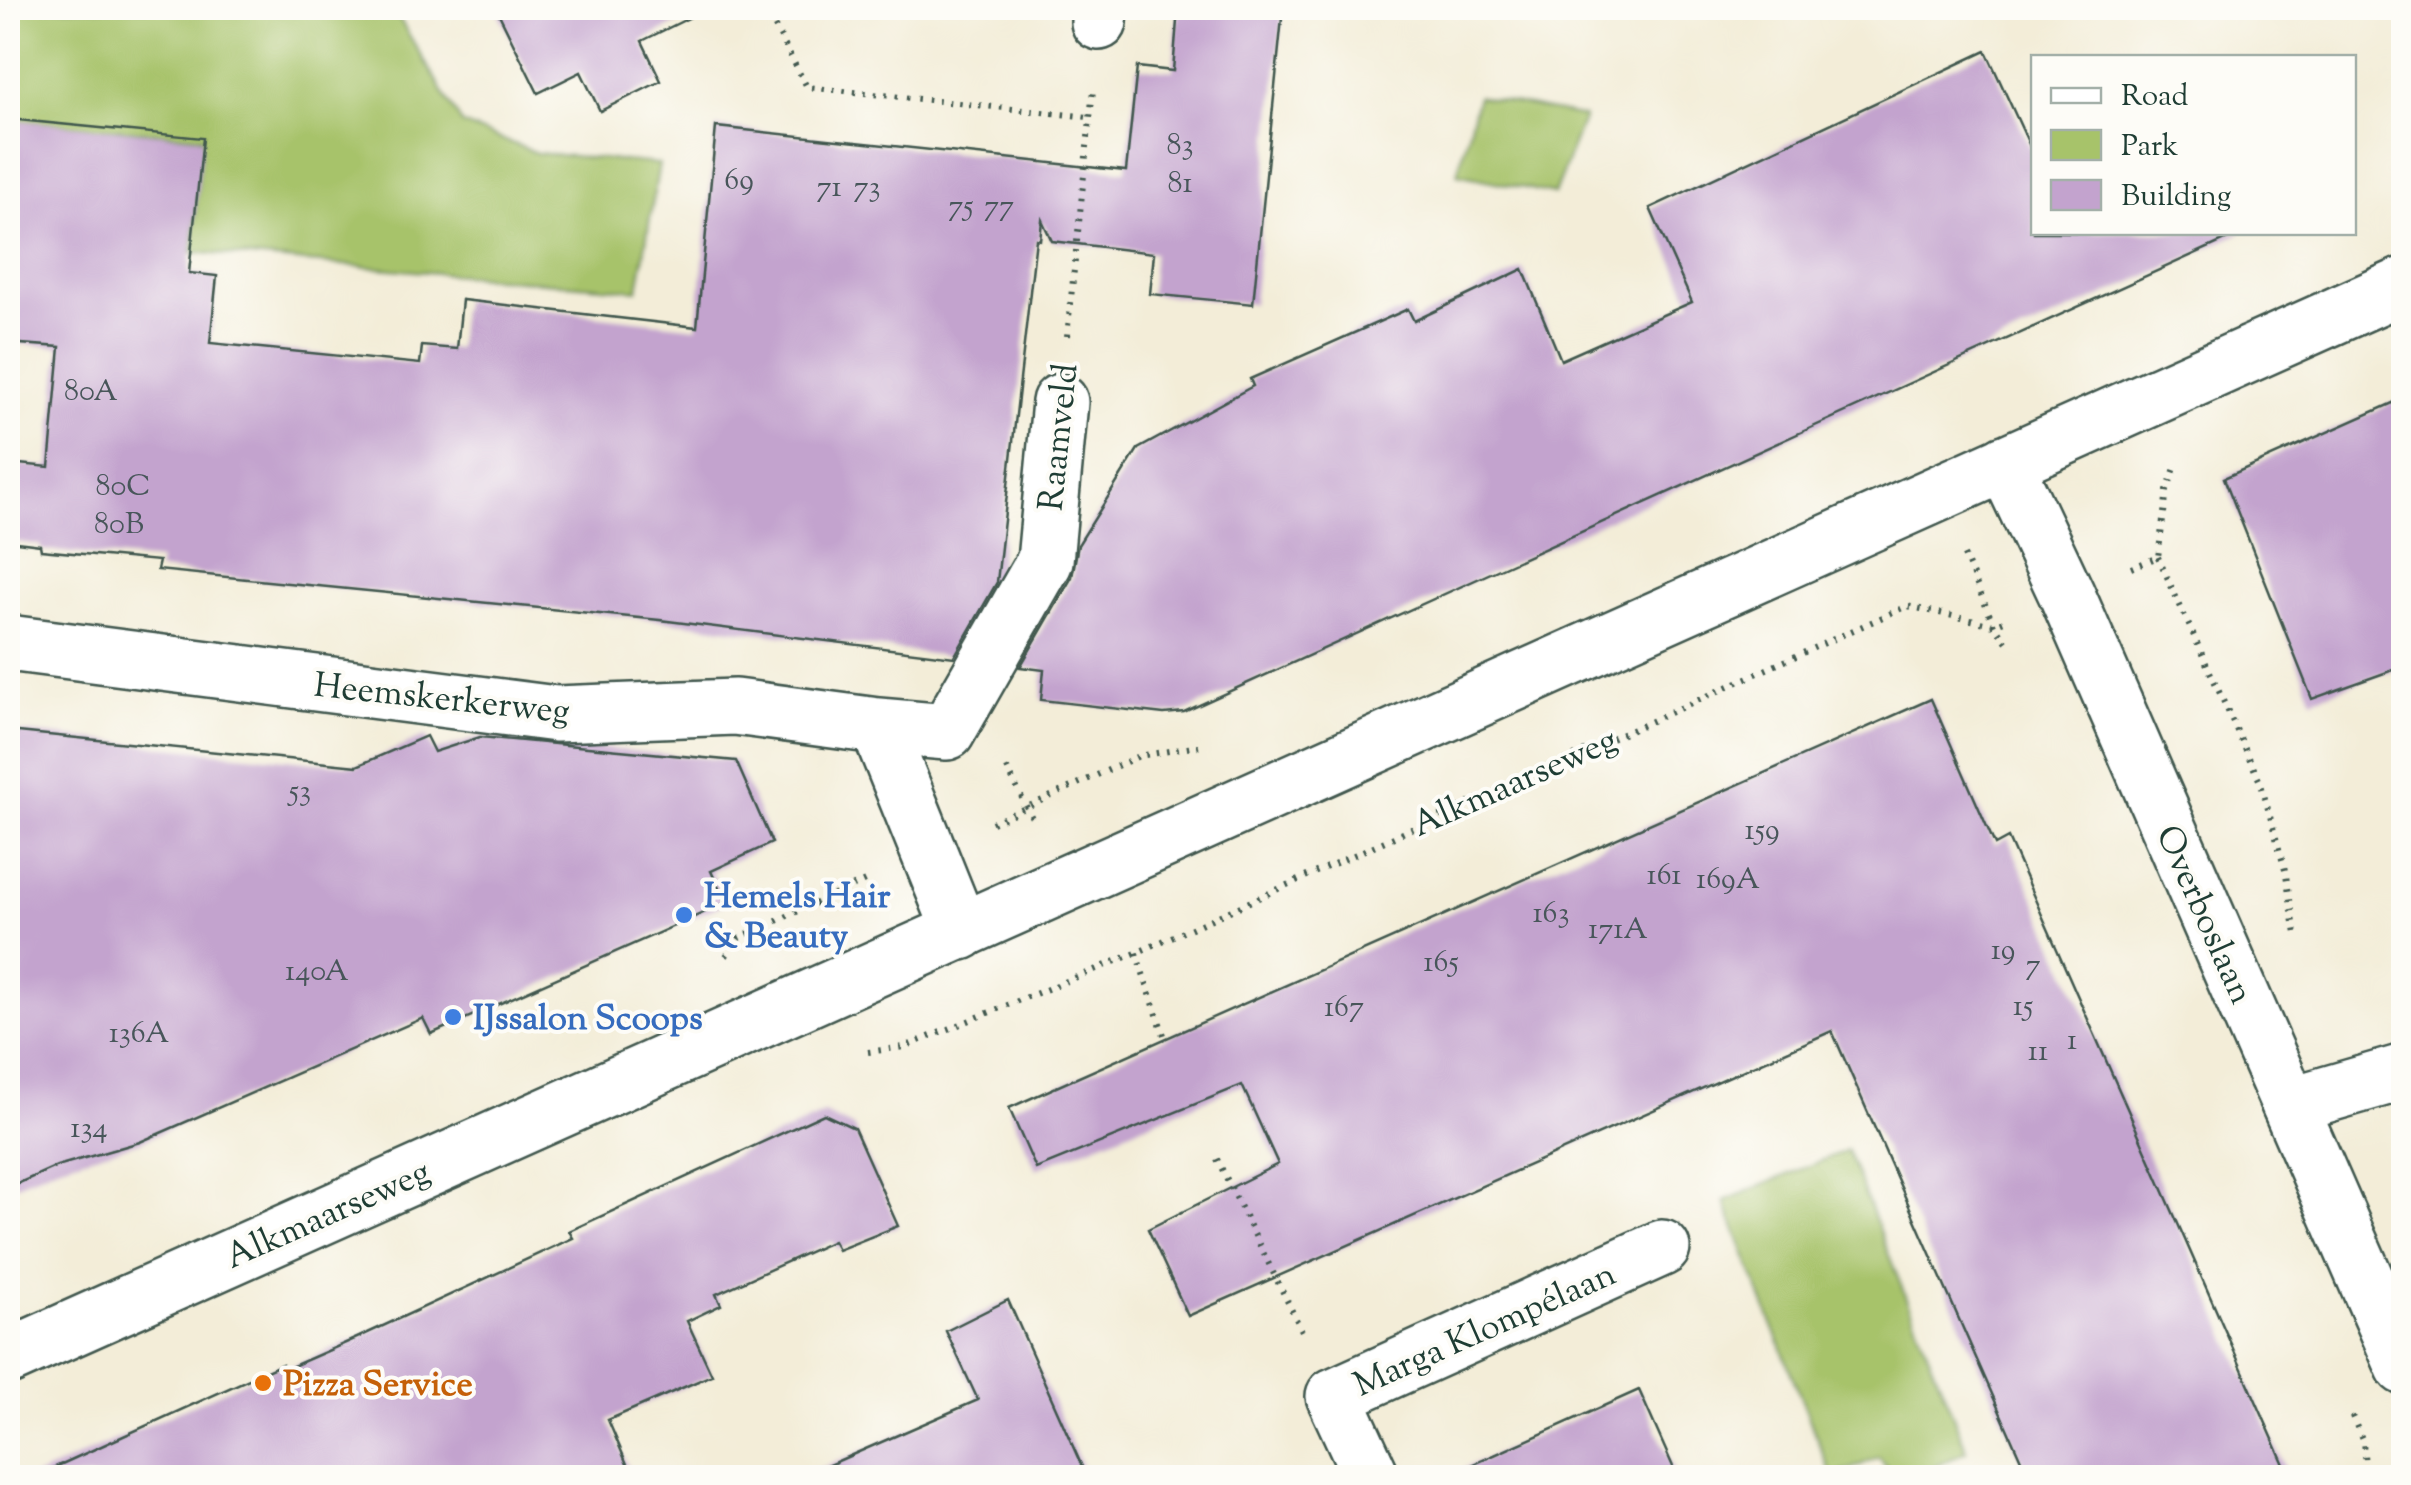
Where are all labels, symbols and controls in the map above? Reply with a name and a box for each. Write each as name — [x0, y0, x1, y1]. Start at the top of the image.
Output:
legend — [2031, 55, 2356, 235]
text: Road — [2121, 76, 2188, 119]
house number: 83 — [1166, 125, 1194, 168]
text: Park — [2121, 126, 2178, 169]
house number: 69 — [724, 160, 754, 203]
house number: 81 — [1167, 163, 1193, 206]
house number: 71 — [816, 167, 842, 210]
house number: 73 — [853, 167, 881, 210]
text: Building — [2121, 176, 2231, 219]
house number: 75 — [948, 186, 974, 229]
house number: 77 — [984, 186, 1014, 229]
street label: Raamveld — [1027, 361, 1094, 514]
house number: 80A — [64, 371, 118, 414]
house number: 80C — [95, 466, 151, 509]
house number: 80B — [94, 504, 144, 547]
street label: Heemskerkerweg — [311, 662, 572, 739]
street label: Alkmaarseweg — [1405, 716, 1626, 852]
house number: 53 — [287, 771, 311, 814]
house number: 159 — [1744, 810, 1780, 853]
street label: Overboslaan — [2141, 818, 2265, 1013]
house number: 161 — [1646, 855, 1682, 898]
house number: 169A — [1696, 859, 1760, 902]
place label: Hemels Hair & Beauty — [704, 873, 891, 964]
house number: 163 — [1532, 893, 1570, 936]
marker: Hemels Hair & Beauty — [673, 904, 695, 926]
house number: 171A — [1588, 909, 1648, 952]
house number: 19 — [1991, 930, 2015, 973]
house number: 165 — [1423, 942, 1459, 985]
house number: 7 — [2025, 945, 2041, 988]
house number: 140A — [285, 951, 349, 994]
house number: 15 — [2013, 986, 2033, 1029]
house number: 167 — [1324, 987, 1364, 1030]
place label: IJssalon Scoops — [473, 995, 703, 1046]
marker: IJssalon Scoops — [442, 1006, 464, 1028]
house number: 136A — [109, 1013, 169, 1056]
house number: 1 — [2067, 1020, 2077, 1063]
house number: 11 — [2028, 1031, 2048, 1074]
house number: 134 — [70, 1108, 108, 1151]
street label: Alkmaarseweg — [218, 1148, 439, 1284]
street label: Marga Klompélaan — [1346, 1250, 1625, 1412]
place label: Pizza Service — [283, 1361, 473, 1412]
marker: Pizza Service — [252, 1372, 274, 1394]

